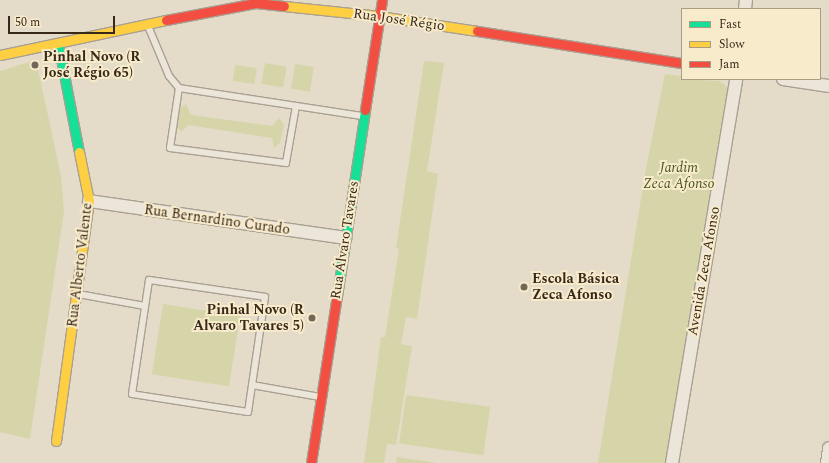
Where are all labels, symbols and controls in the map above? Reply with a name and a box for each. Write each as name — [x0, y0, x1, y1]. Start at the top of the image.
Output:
street label: Rua José Régio — [352, 5, 446, 35]
scale bar — [10, 8, 117, 34]
legend — [681, 8, 821, 80]
text: 50 m — [15, 13, 40, 32]
text: Fast — [719, 15, 741, 34]
text: Slow — [719, 35, 744, 54]
place label: Pinhal Novo (R José Régio 65) — [43, 49, 140, 82]
text: Jam — [719, 55, 740, 74]
marker: Pinhal Novo (R José Régio 65) — [30, 60, 40, 70]
park label: Jardim Zeca Afonso — [643, 160, 715, 192]
street label: Rua Álvaro Tavares — [327, 180, 363, 300]
street label: Rua Bernardino Curado — [143, 201, 291, 239]
street label: Rua Alberto Valente — [64, 202, 96, 328]
street label: Avenida Zeca Afonso — [684, 205, 724, 337]
place label: Escola Básica Zeca Afonso — [532, 271, 619, 304]
marker: Escola Básica Zeca Afonso — [519, 282, 529, 292]
place label: Pinhal Novo (R Alvaro Tavares 5) — [193, 302, 304, 334]
marker: Pinhal Novo (R Alvaro Tavares 5) — [307, 313, 317, 323]

